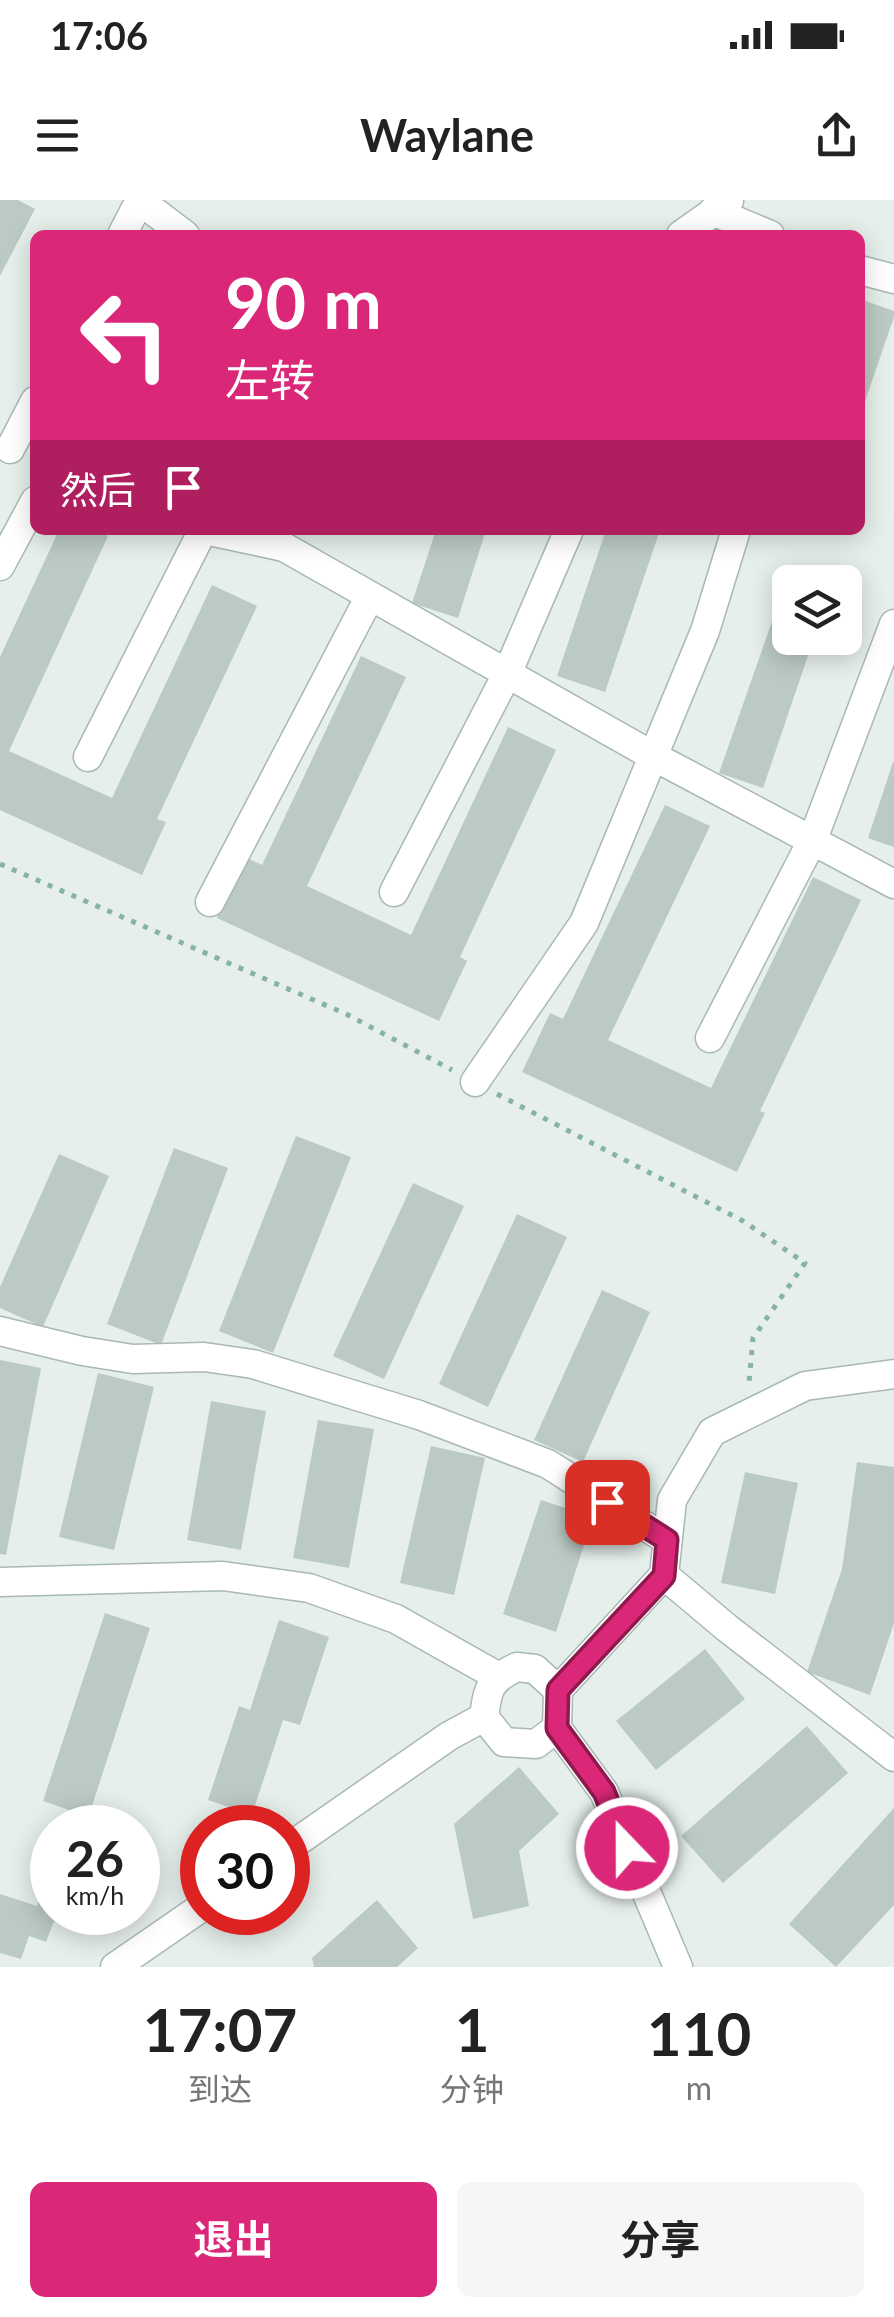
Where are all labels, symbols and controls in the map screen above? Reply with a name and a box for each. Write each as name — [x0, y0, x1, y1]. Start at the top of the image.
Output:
text: 17:06 — [50, 12, 148, 58]
icon: menu — [30, 108, 85, 163]
text: Waylane — [360, 108, 534, 162]
icon: share — [809, 108, 864, 163]
text: 90 m — [225, 260, 382, 344]
icon: left — [60, 270, 190, 400]
text: 左转 — [225, 353, 315, 407]
icon: arrive — [156, 460, 211, 515]
text: 然后 — [60, 466, 136, 512]
map controls — [772, 565, 862, 655]
button: layers — [772, 565, 862, 655]
pin — [565, 1460, 650, 1545]
icon: arrive — [580, 1475, 635, 1530]
position arrow — [575, 1796, 679, 1900]
speed limit sign: 30 — [180, 1805, 310, 1935]
text: 26 — [66, 1828, 124, 1888]
text: km/h — [66, 1880, 124, 1910]
text: 17:07 — [143, 1993, 297, 2065]
text: 1 — [455, 1993, 490, 2065]
text: 110 — [647, 1997, 751, 2069]
text: m — [686, 2068, 712, 2107]
text: 到达 — [188, 2069, 252, 2108]
text: 分钟 — [440, 2069, 504, 2108]
button: 退出 — [30, 2182, 437, 2297]
button: 分享 — [457, 2182, 864, 2297]

